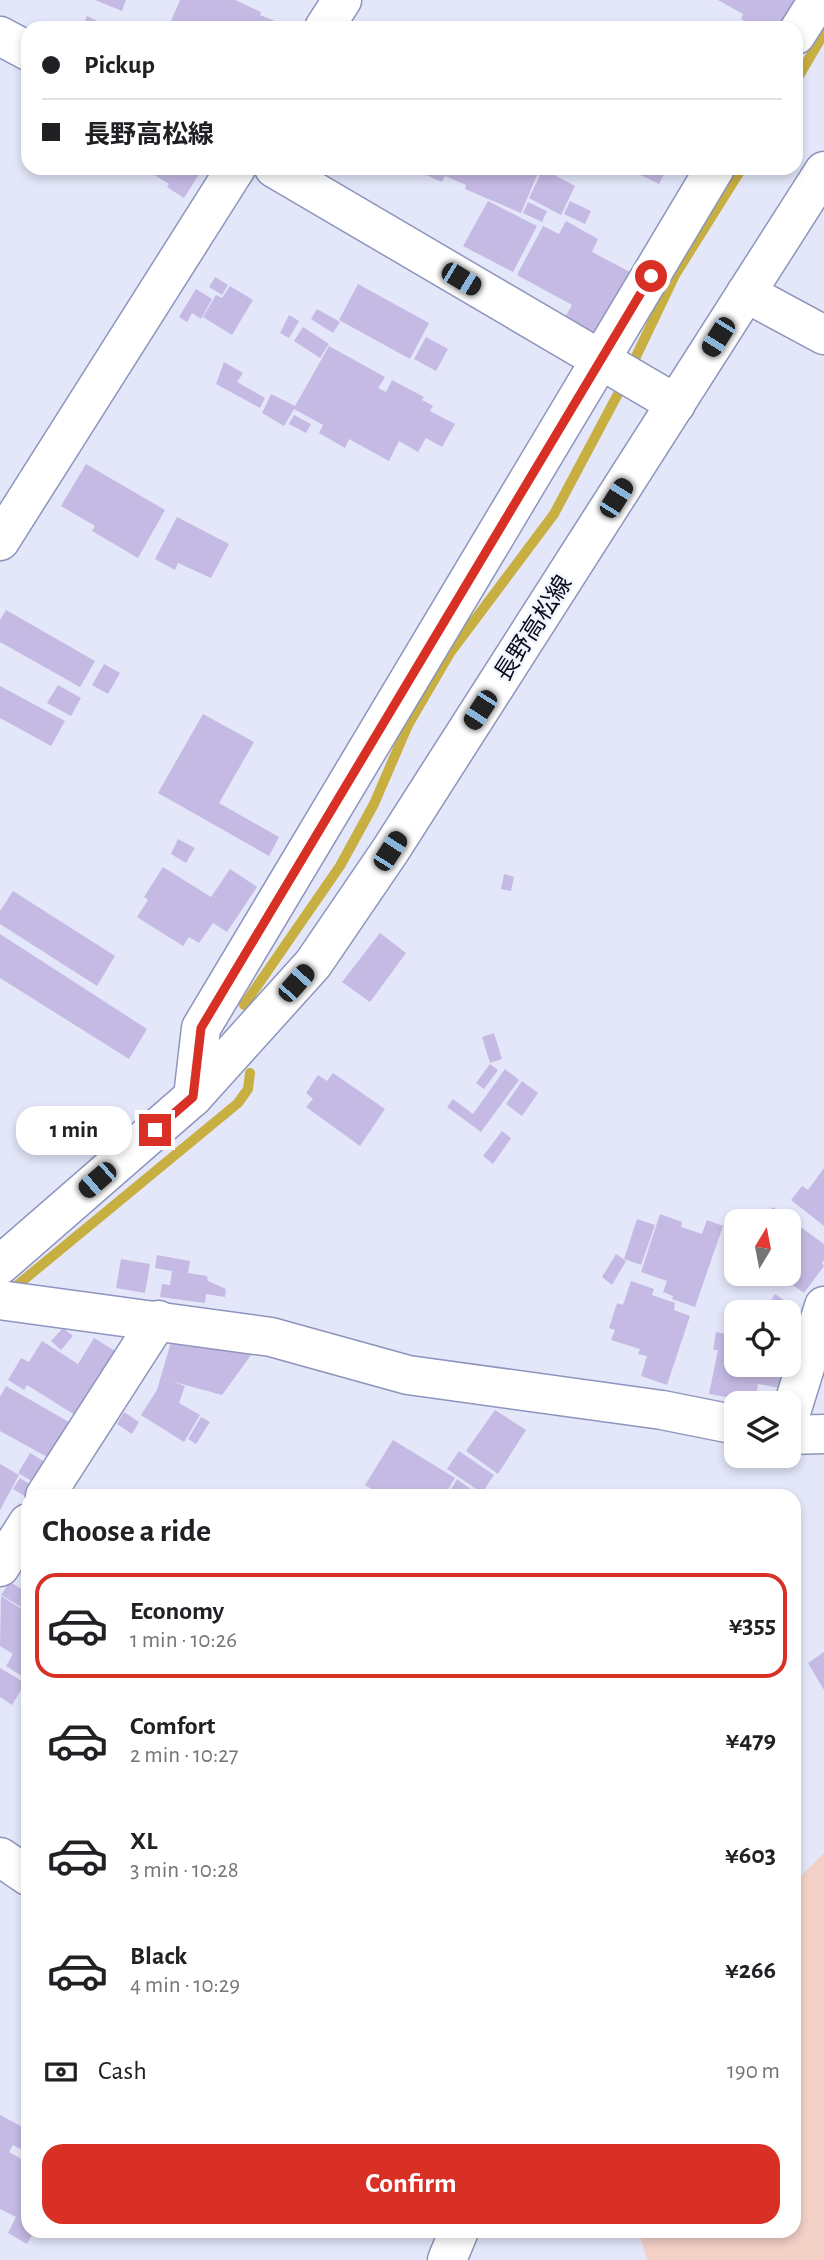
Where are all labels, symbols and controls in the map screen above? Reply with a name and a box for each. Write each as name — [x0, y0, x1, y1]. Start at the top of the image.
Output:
text: Pickup — [84, 52, 155, 78]
text: 長野高松線 — [84, 122, 214, 148]
car — [438, 259, 485, 299]
route start — [635, 260, 667, 292]
car — [698, 314, 739, 360]
car — [596, 475, 637, 521]
street label: 長野高松線 — [489, 571, 577, 685]
car — [460, 687, 501, 733]
car — [370, 828, 411, 874]
car — [275, 960, 318, 1006]
callout: 1 min — [15, 1106, 130, 1154]
route end — [139, 1114, 171, 1146]
text: 1 min — [50, 1119, 98, 1142]
car — [75, 1158, 120, 1202]
north arrow — [724, 1209, 802, 1286]
map controls — [724, 1209, 801, 1468]
button: locate — [724, 1300, 801, 1377]
button: layers — [724, 1391, 801, 1468]
text: Choose a ride — [42, 1515, 211, 1547]
icon: car — [46, 1594, 109, 1657]
text: Economy — [130, 1598, 224, 1624]
text: ¥355 — [729, 1612, 776, 1638]
text: 1 min · 10:26 — [130, 1629, 237, 1652]
icon: car — [46, 1709, 109, 1772]
text: Comfort — [130, 1713, 215, 1739]
text: ¥479 — [725, 1727, 776, 1753]
text: 2 min · 10:27 — [130, 1744, 238, 1767]
icon: car — [46, 1824, 109, 1887]
text: XL — [130, 1828, 157, 1854]
text: ¥603 — [725, 1842, 776, 1868]
text: 3 min · 10:28 — [130, 1859, 239, 1882]
icon: car — [46, 1939, 109, 2002]
text: Black — [130, 1943, 187, 1969]
text: ¥266 — [725, 1957, 776, 1983]
text: 4 min · 10:29 — [130, 1974, 240, 1997]
icon: cash — [42, 2053, 80, 2091]
text: Cash — [98, 2058, 147, 2084]
text: 190 m — [727, 2060, 780, 2083]
button: Confirm — [42, 2144, 780, 2224]

